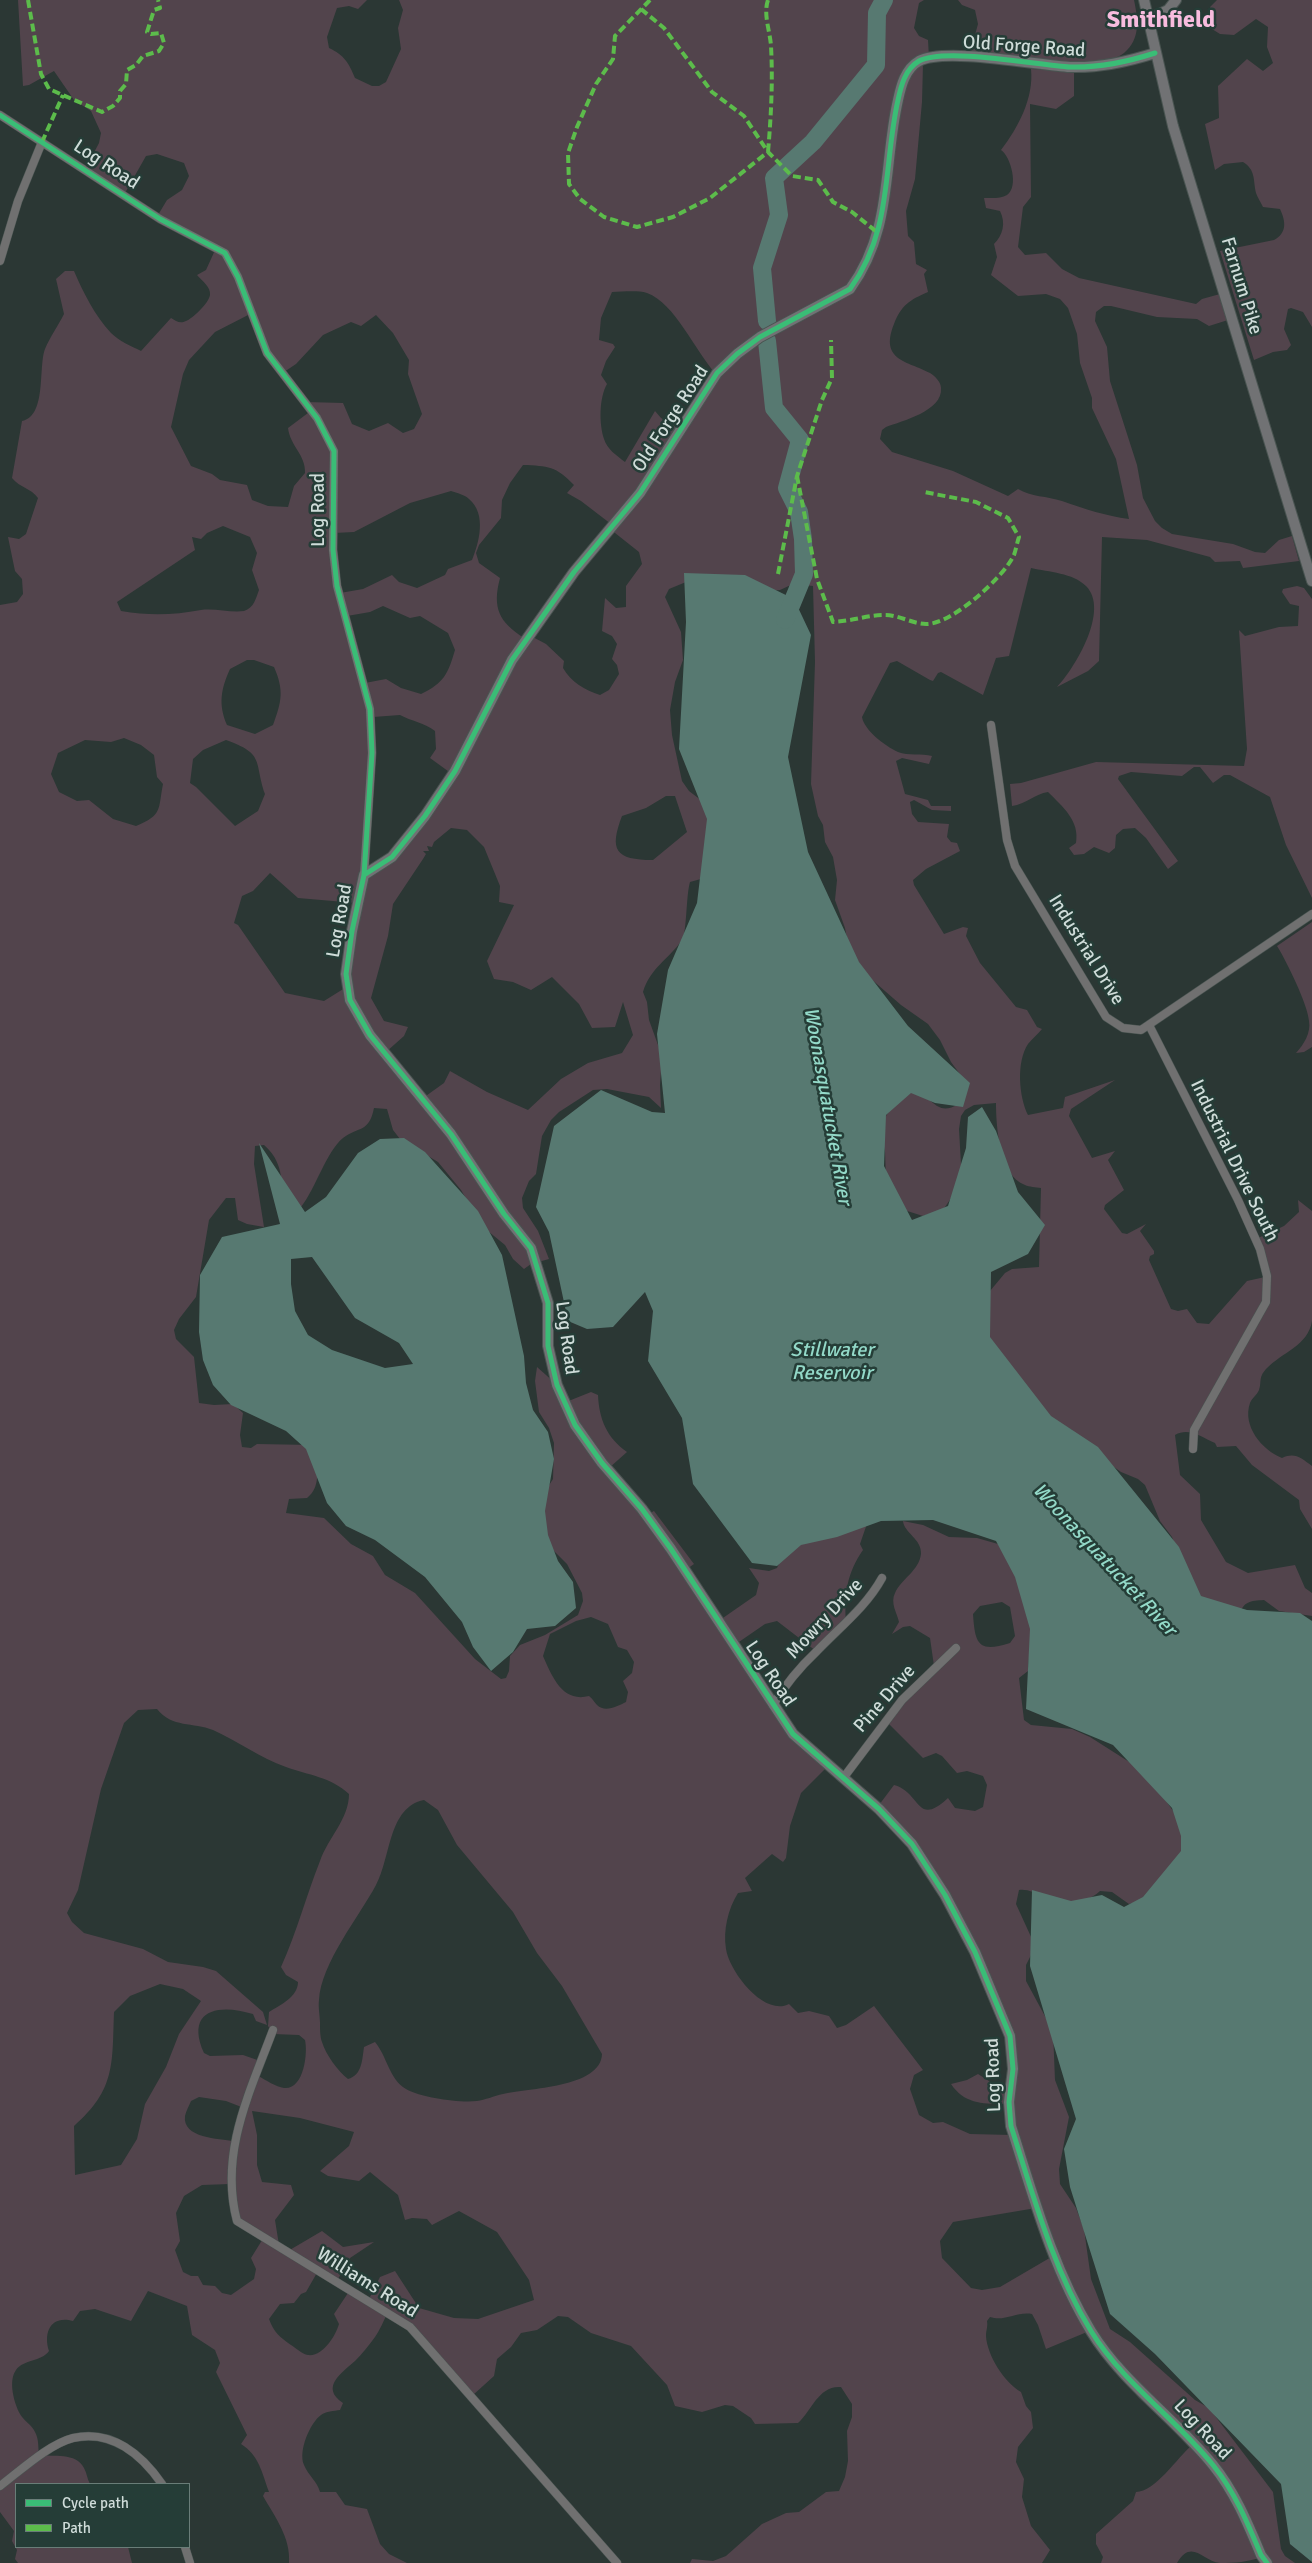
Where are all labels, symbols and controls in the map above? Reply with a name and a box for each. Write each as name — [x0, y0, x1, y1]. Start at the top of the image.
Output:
district label: Smithfield — [1107, 7, 1215, 35]
street label: Old Forge Road — [962, 31, 1086, 63]
street label: Log Road — [69, 135, 143, 195]
street label: Farnum Pike — [1215, 235, 1267, 337]
street label: Old Forge Road — [628, 361, 714, 477]
street label: Log Road — [308, 473, 330, 547]
street label: Log Road — [322, 882, 358, 960]
street label: Industrial Drive — [1043, 891, 1129, 1009]
water label: Woonasquatucket River — [798, 1005, 856, 1207]
street label: Industrial Drive South — [1185, 1076, 1283, 1246]
street label: Log Road — [550, 1300, 582, 1376]
water label: Stillwater Reservoir — [790, 1339, 874, 1386]
water label: Woonasquatucket River — [1027, 1479, 1181, 1641]
street label: Mowry Drive — [782, 1574, 868, 1664]
street label: Log Road — [740, 1637, 800, 1711]
street label: Pine Drive — [849, 1660, 921, 1738]
street label: Log Road — [981, 2038, 1007, 2112]
street label: Williams Road — [312, 2243, 422, 2323]
street label: Log Road — [1168, 2395, 1236, 2465]
legend — [15, 2483, 190, 2548]
text: Cycle path — [62, 2494, 129, 2512]
text: Path — [62, 2519, 91, 2537]

